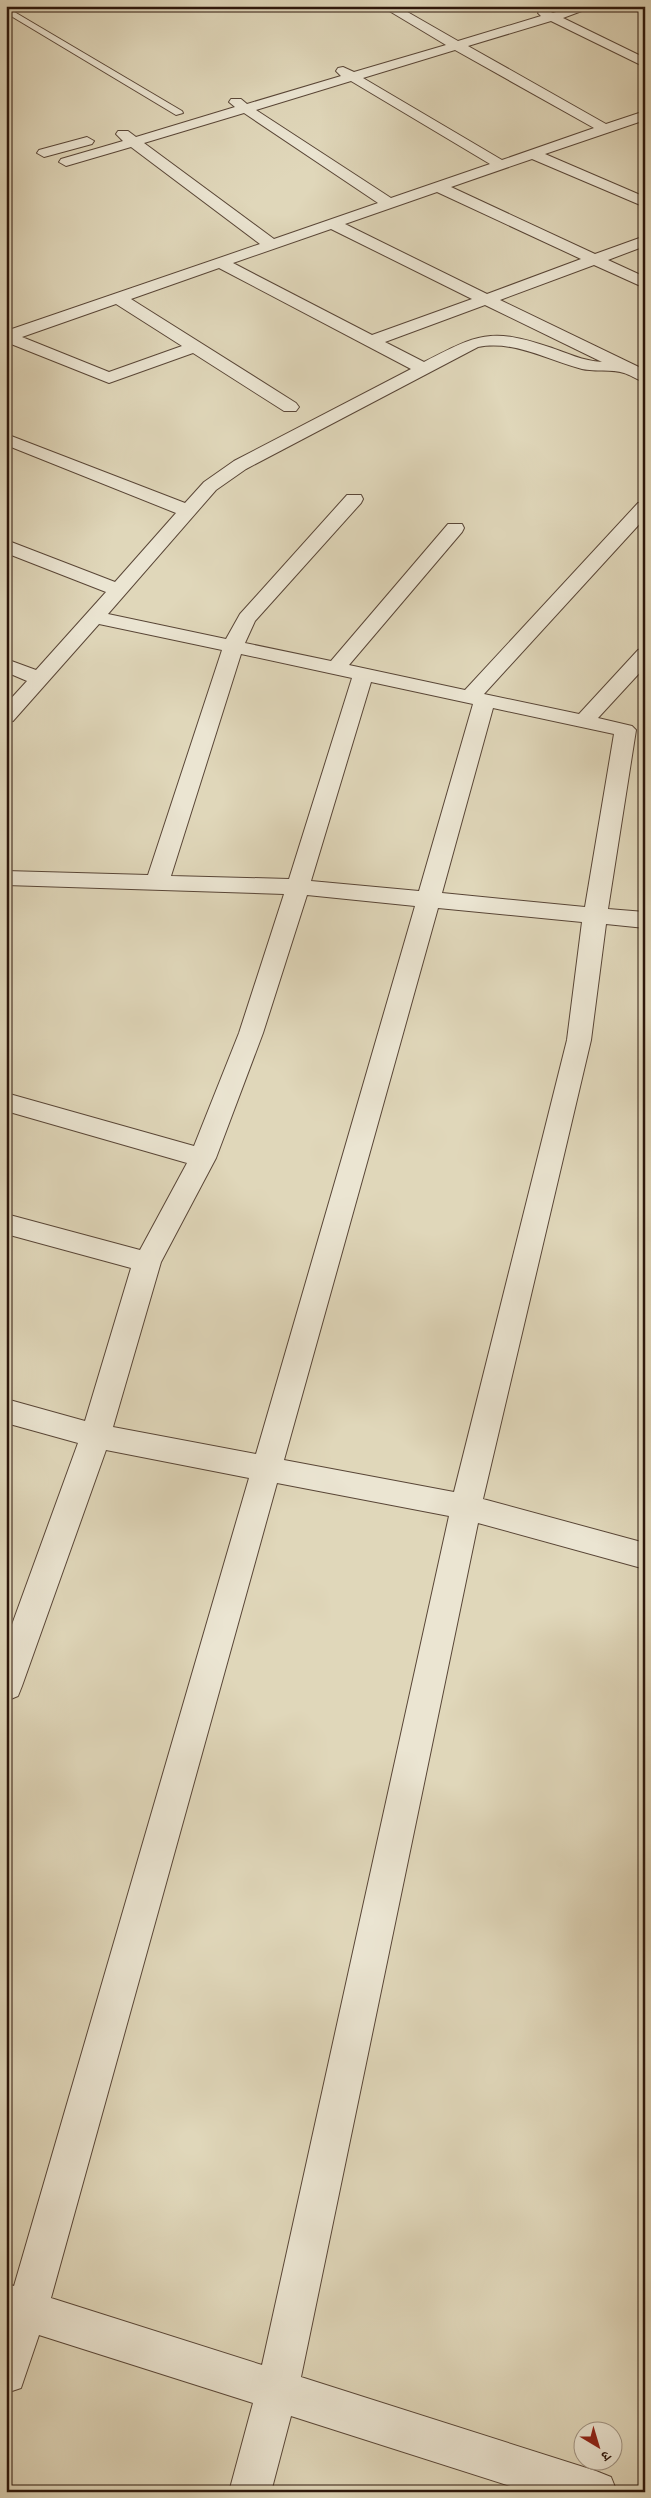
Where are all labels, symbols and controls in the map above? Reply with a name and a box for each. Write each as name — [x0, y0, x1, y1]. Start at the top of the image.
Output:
north arrow — [574, 2420, 624, 2470]
text: उ — [597, 2446, 615, 2465]

